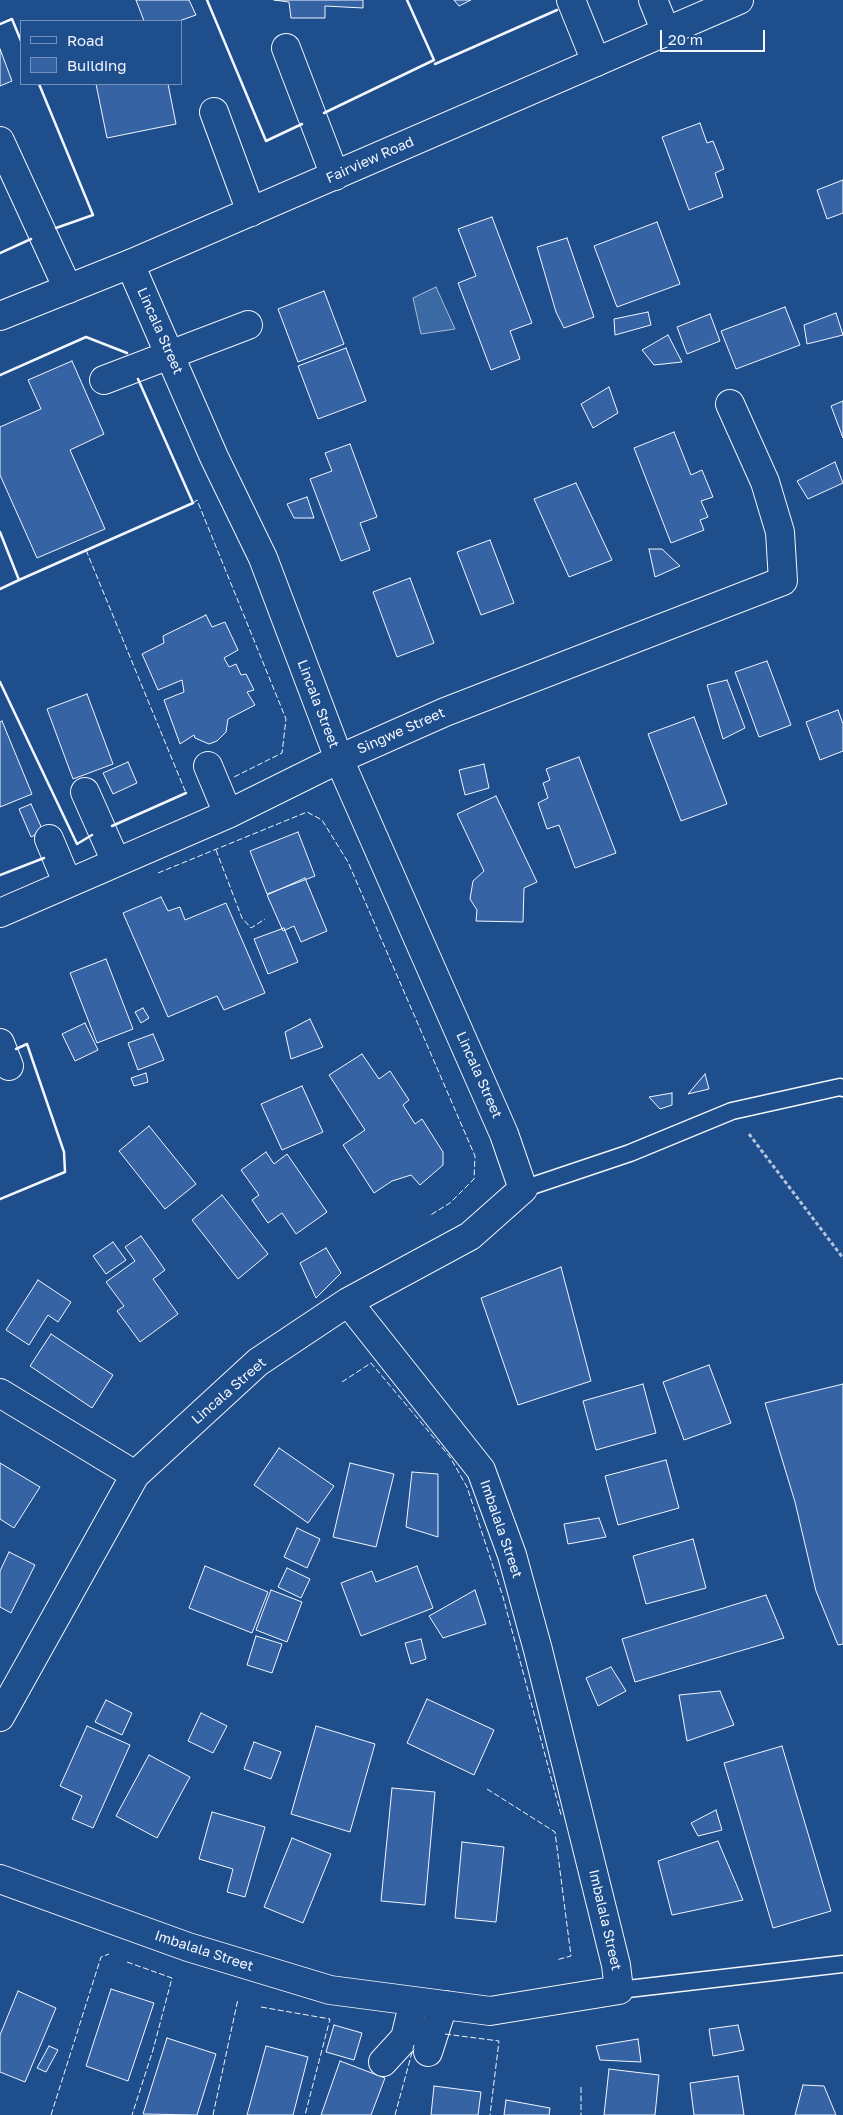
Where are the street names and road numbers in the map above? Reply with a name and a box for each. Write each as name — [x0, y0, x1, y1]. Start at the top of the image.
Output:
street label: Fairview Road — [324, 133, 416, 187]
street label: Lincala Street — [133, 285, 187, 377]
street label: Lincala Street — [293, 657, 343, 751]
street label: Singwe Street — [355, 704, 447, 758]
street label: Lincala Street — [452, 1029, 506, 1121]
street label: Lincala Street — [188, 1354, 270, 1428]
street label: Imbalala Street — [476, 1478, 526, 1580]
street label: Imbalala Street — [585, 1868, 625, 1972]
street label: Imbalala Street — [152, 1927, 256, 1975]

